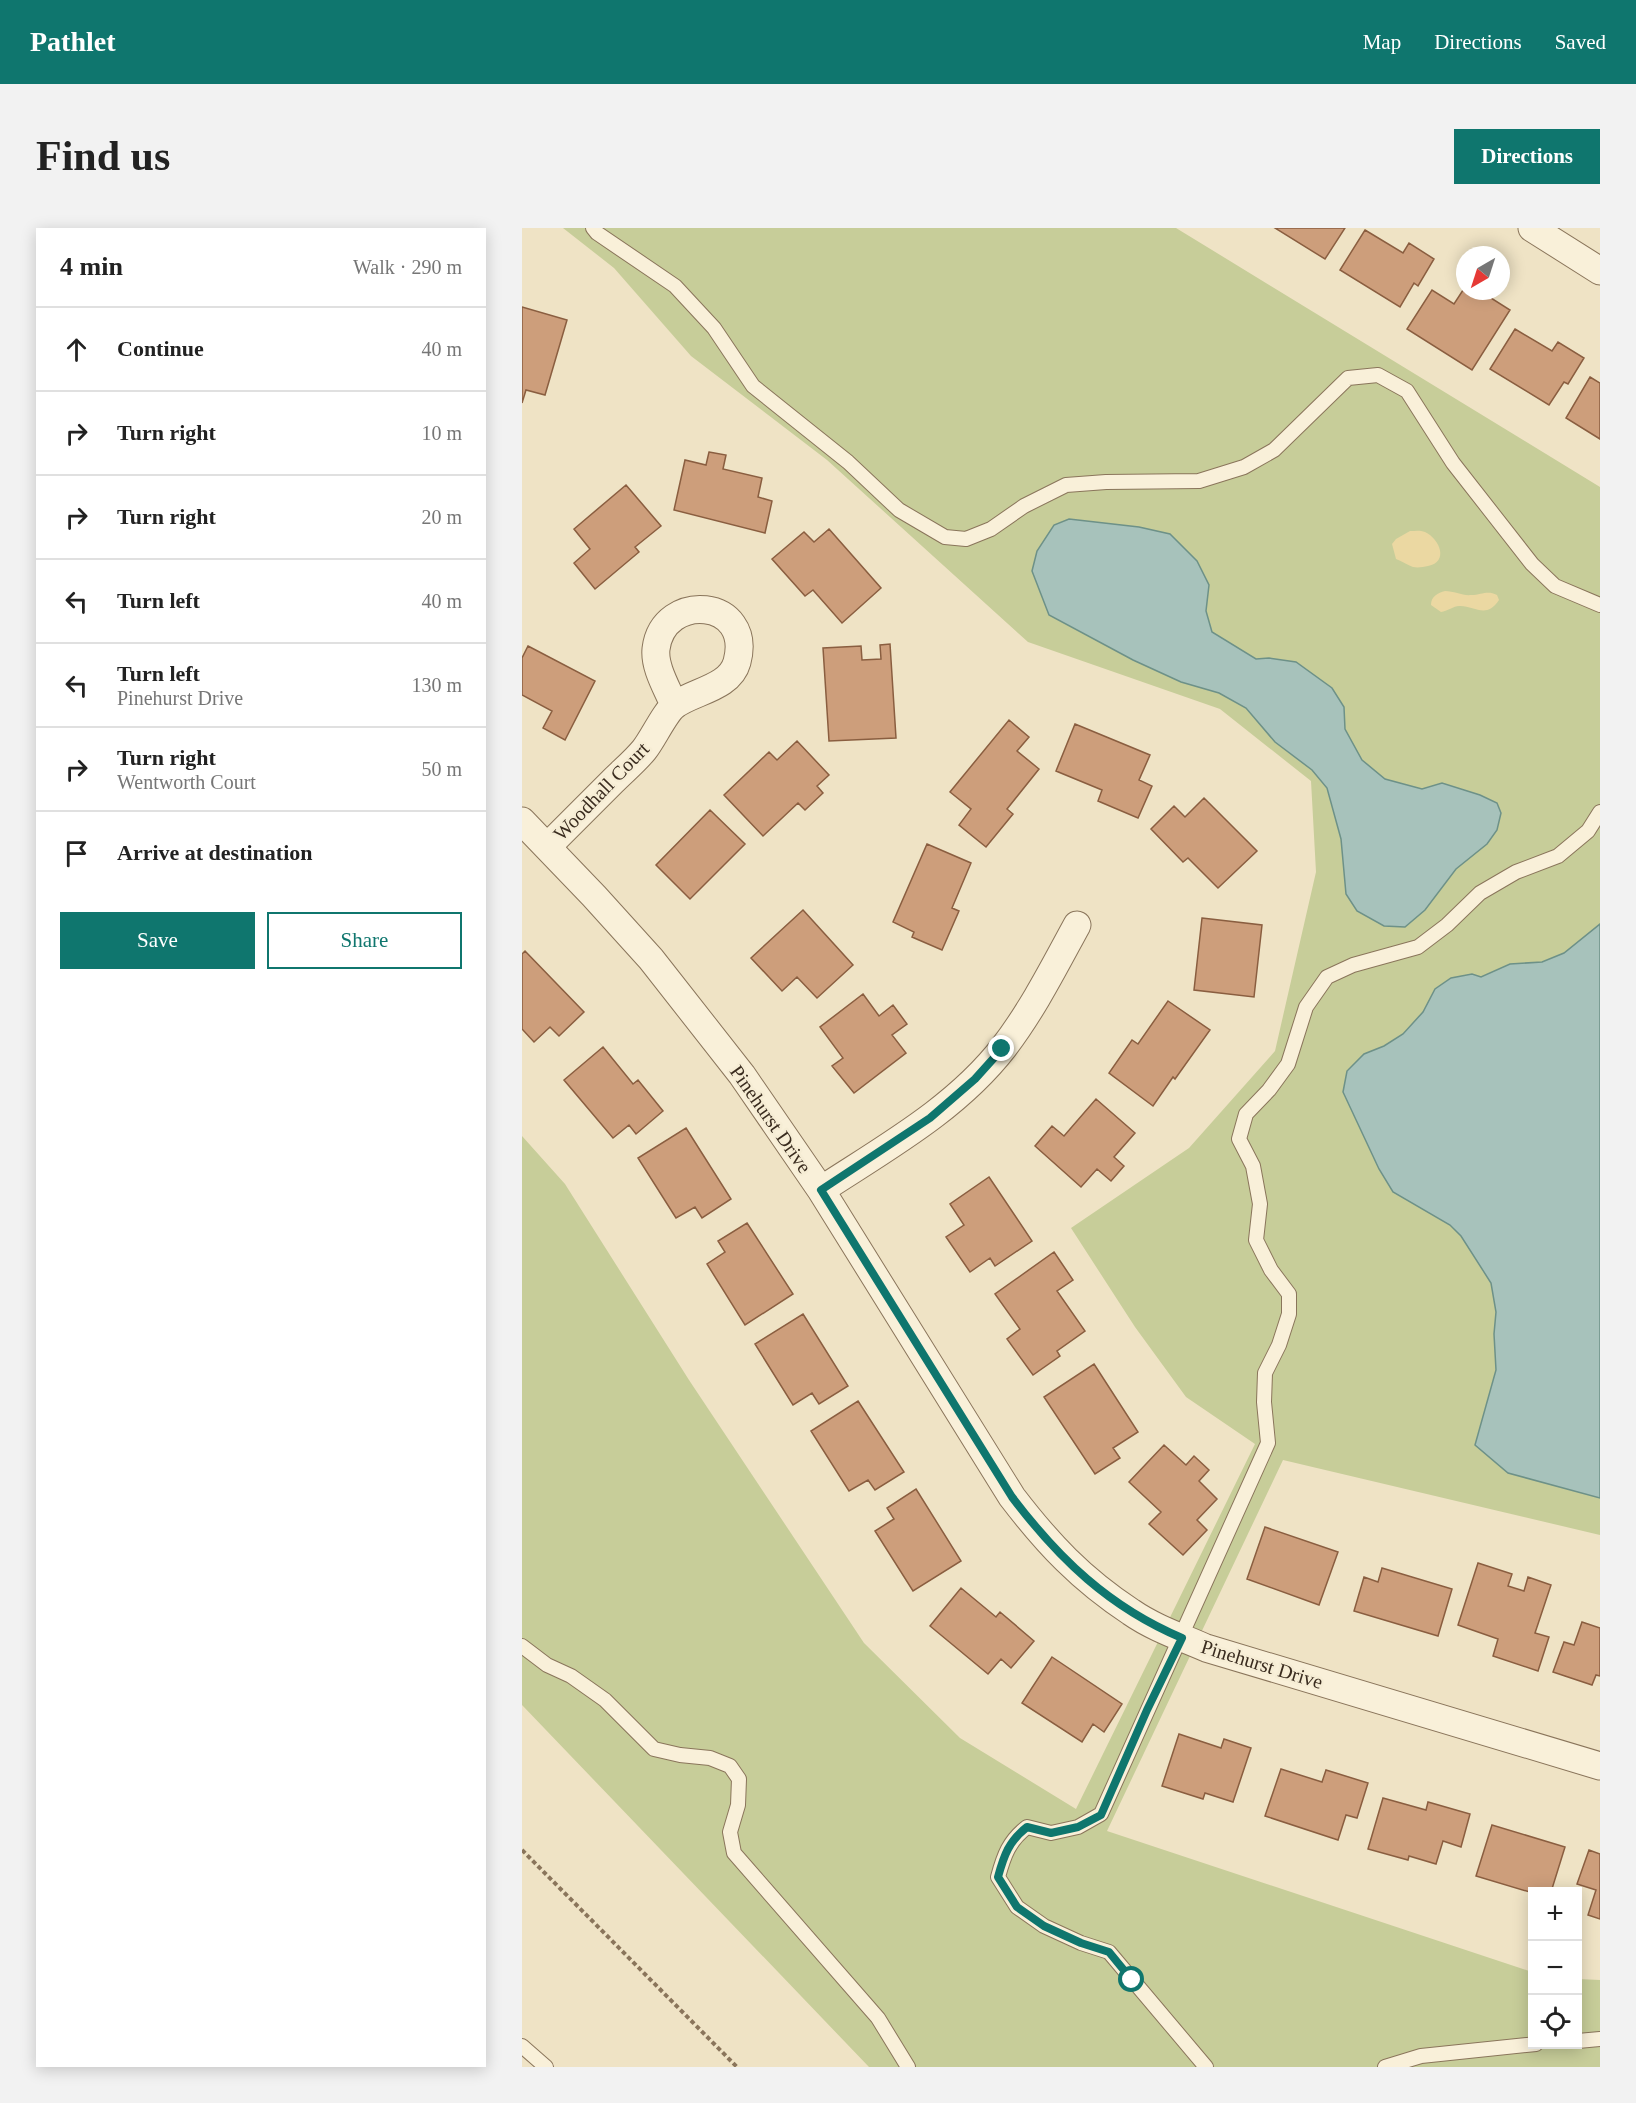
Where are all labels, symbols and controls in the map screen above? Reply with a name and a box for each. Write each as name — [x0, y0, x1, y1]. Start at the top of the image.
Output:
text: Pathlet — [30, 26, 116, 57]
text: Map — [1363, 30, 1401, 54]
text: Directions — [1434, 30, 1522, 54]
text: Saved — [1555, 30, 1606, 54]
button: Directions — [1454, 129, 1600, 184]
text: Find us — [36, 133, 170, 179]
north arrow — [1456, 246, 1510, 300]
text: 4 min — [60, 252, 123, 281]
text: Walk · 290 m — [353, 256, 462, 278]
icon: ahead — [60, 333, 93, 366]
text: Continue — [117, 336, 204, 361]
text: 40 m — [421, 338, 462, 360]
icon: right — [60, 417, 93, 450]
text: Turn right — [117, 420, 216, 445]
text: 10 m — [421, 422, 462, 444]
icon: right — [60, 501, 93, 534]
text: Turn right — [117, 504, 216, 529]
text: 20 m — [421, 506, 462, 528]
icon: left — [60, 585, 93, 618]
text: Turn left — [117, 588, 200, 613]
text: 40 m — [421, 590, 462, 612]
text: Turn left — [117, 661, 200, 686]
icon: left — [60, 669, 93, 702]
text: 130 m — [411, 674, 462, 696]
text: Pinehurst Drive — [117, 687, 243, 709]
street label: Woodhall Court — [549, 737, 654, 845]
text: Turn right — [117, 745, 216, 770]
icon: right — [60, 753, 93, 786]
text: 50 m — [421, 758, 462, 780]
text: Wentworth Court — [117, 771, 256, 793]
icon: arrive — [60, 837, 93, 870]
text: Arrive at destination — [117, 840, 313, 865]
button: Save — [60, 912, 255, 969]
button: Share — [267, 912, 462, 969]
route end — [988, 1035, 1014, 1061]
street label: Pinehurst Drive — [726, 1061, 816, 1177]
street label: Pinehurst Drive — [1198, 1635, 1326, 1693]
map controls — [1528, 1887, 1582, 2049]
button: + — [1528, 1887, 1582, 1941]
button: − — [1528, 1941, 1582, 1995]
route start — [1118, 1966, 1144, 1992]
button: locate — [1528, 1995, 1582, 2049]

